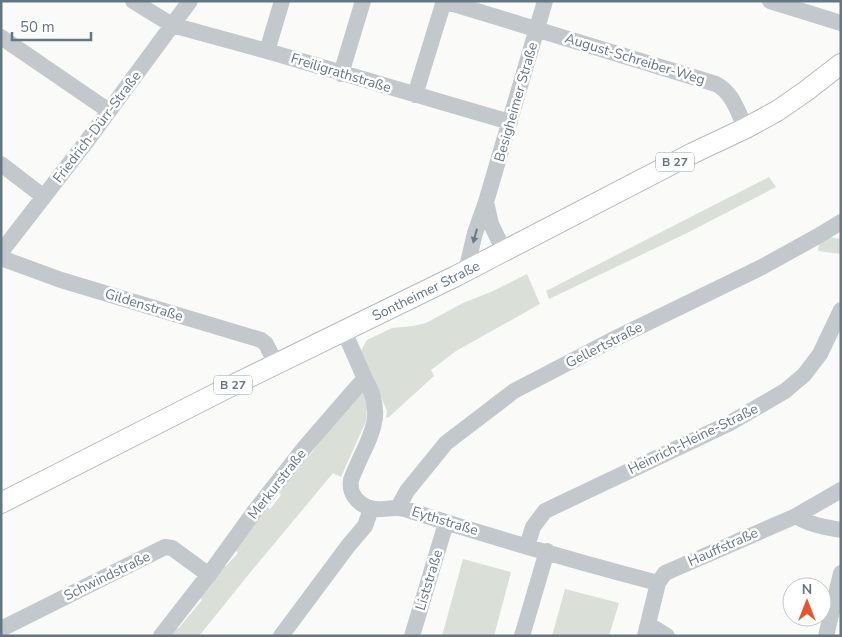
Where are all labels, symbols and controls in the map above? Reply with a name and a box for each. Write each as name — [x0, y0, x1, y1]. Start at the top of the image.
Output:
scale bar — [12, 10, 91, 42]
text: 50 m — [20, 17, 55, 37]
street label: August-Schreiber-Weg — [563, 29, 707, 89]
street label: Besigheimer Straße — [490, 40, 542, 164]
street label: Freiligrathstraße — [289, 49, 393, 97]
street label: Friedrich-Dürr-Straße — [49, 67, 145, 187]
road number: B 27 — [656, 152, 694, 172]
one-way arrow — [470, 229, 478, 244]
street label: Sontheimer Straße — [369, 256, 483, 325]
street label: Gildenstraße — [102, 284, 186, 326]
street label: Gellertstraße — [562, 318, 646, 372]
road number: B 27 — [214, 376, 252, 394]
street label: Heinrich-Heine-Straße — [625, 399, 761, 479]
street label: Merkurstraße — [244, 445, 310, 523]
street label: Eythstraße — [410, 502, 480, 540]
street label: Hauffstraße — [685, 523, 761, 571]
street label: Schwindstraße — [61, 547, 153, 605]
street label: Liststraße — [411, 547, 447, 613]
north arrow — [782, 577, 832, 627]
text: N — [802, 580, 812, 599]

